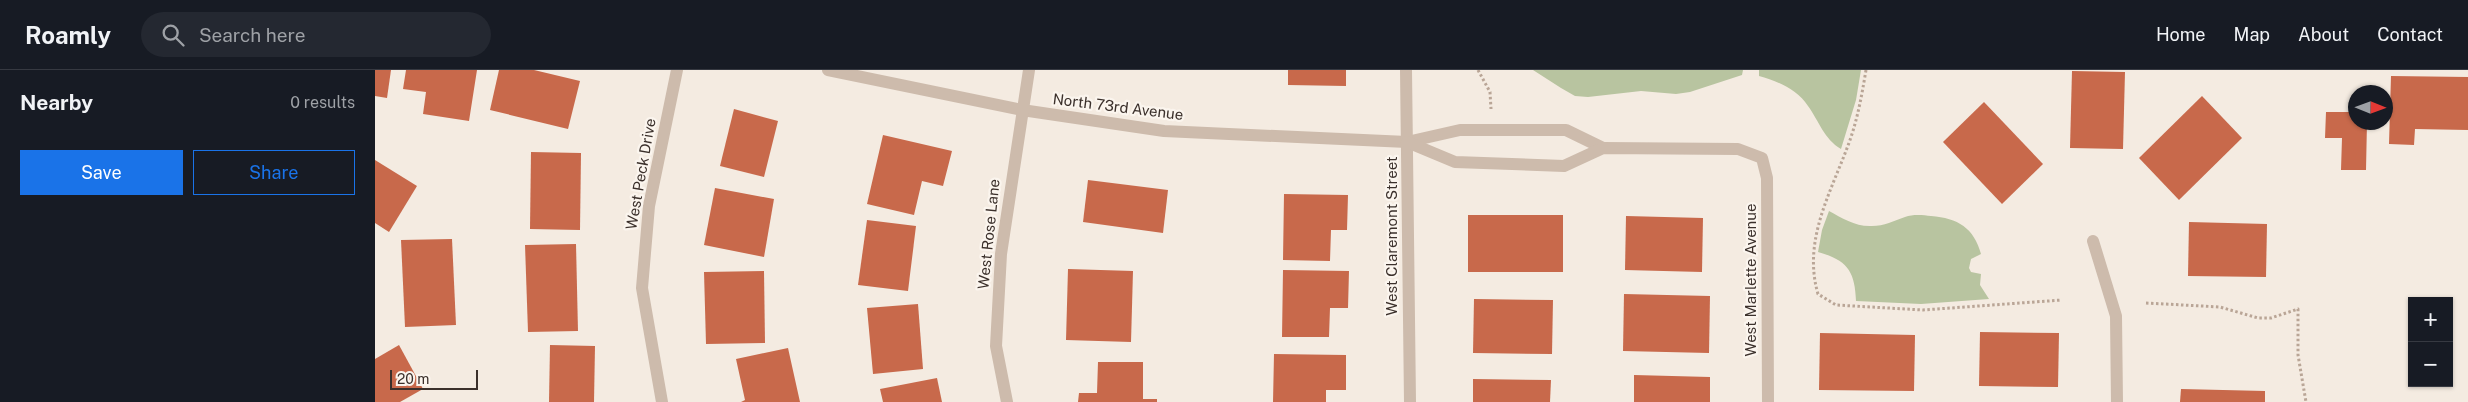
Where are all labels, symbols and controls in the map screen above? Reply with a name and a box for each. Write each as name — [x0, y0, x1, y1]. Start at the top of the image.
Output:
search box — [141, 12, 491, 57]
text: Roamly — [25, 21, 111, 49]
icon: search — [159, 21, 187, 49]
text: Search here — [199, 24, 306, 46]
text: Home — [2156, 24, 2206, 45]
text: Map — [2234, 24, 2270, 45]
text: About — [2298, 24, 2349, 45]
text: Contact — [2377, 24, 2443, 45]
north arrow — [2348, 85, 2393, 130]
text: Nearby — [20, 90, 93, 115]
street label: North 73rd Avenue — [1052, 90, 1184, 123]
text: 0 results — [290, 93, 355, 112]
street label: West Peck Drive — [622, 117, 659, 231]
button: Save — [20, 150, 183, 195]
button: Share — [193, 150, 355, 195]
street label: West Claremont Street — [1383, 156, 1400, 316]
street label: West Rose Lane — [974, 178, 1003, 290]
street label: West Marlette Avenue — [1742, 204, 1759, 356]
map controls — [2408, 297, 2453, 387]
button: + — [2408, 297, 2453, 342]
button: − — [2408, 342, 2453, 387]
scale bar — [390, 367, 477, 390]
text: 20 m — [397, 371, 429, 387]

